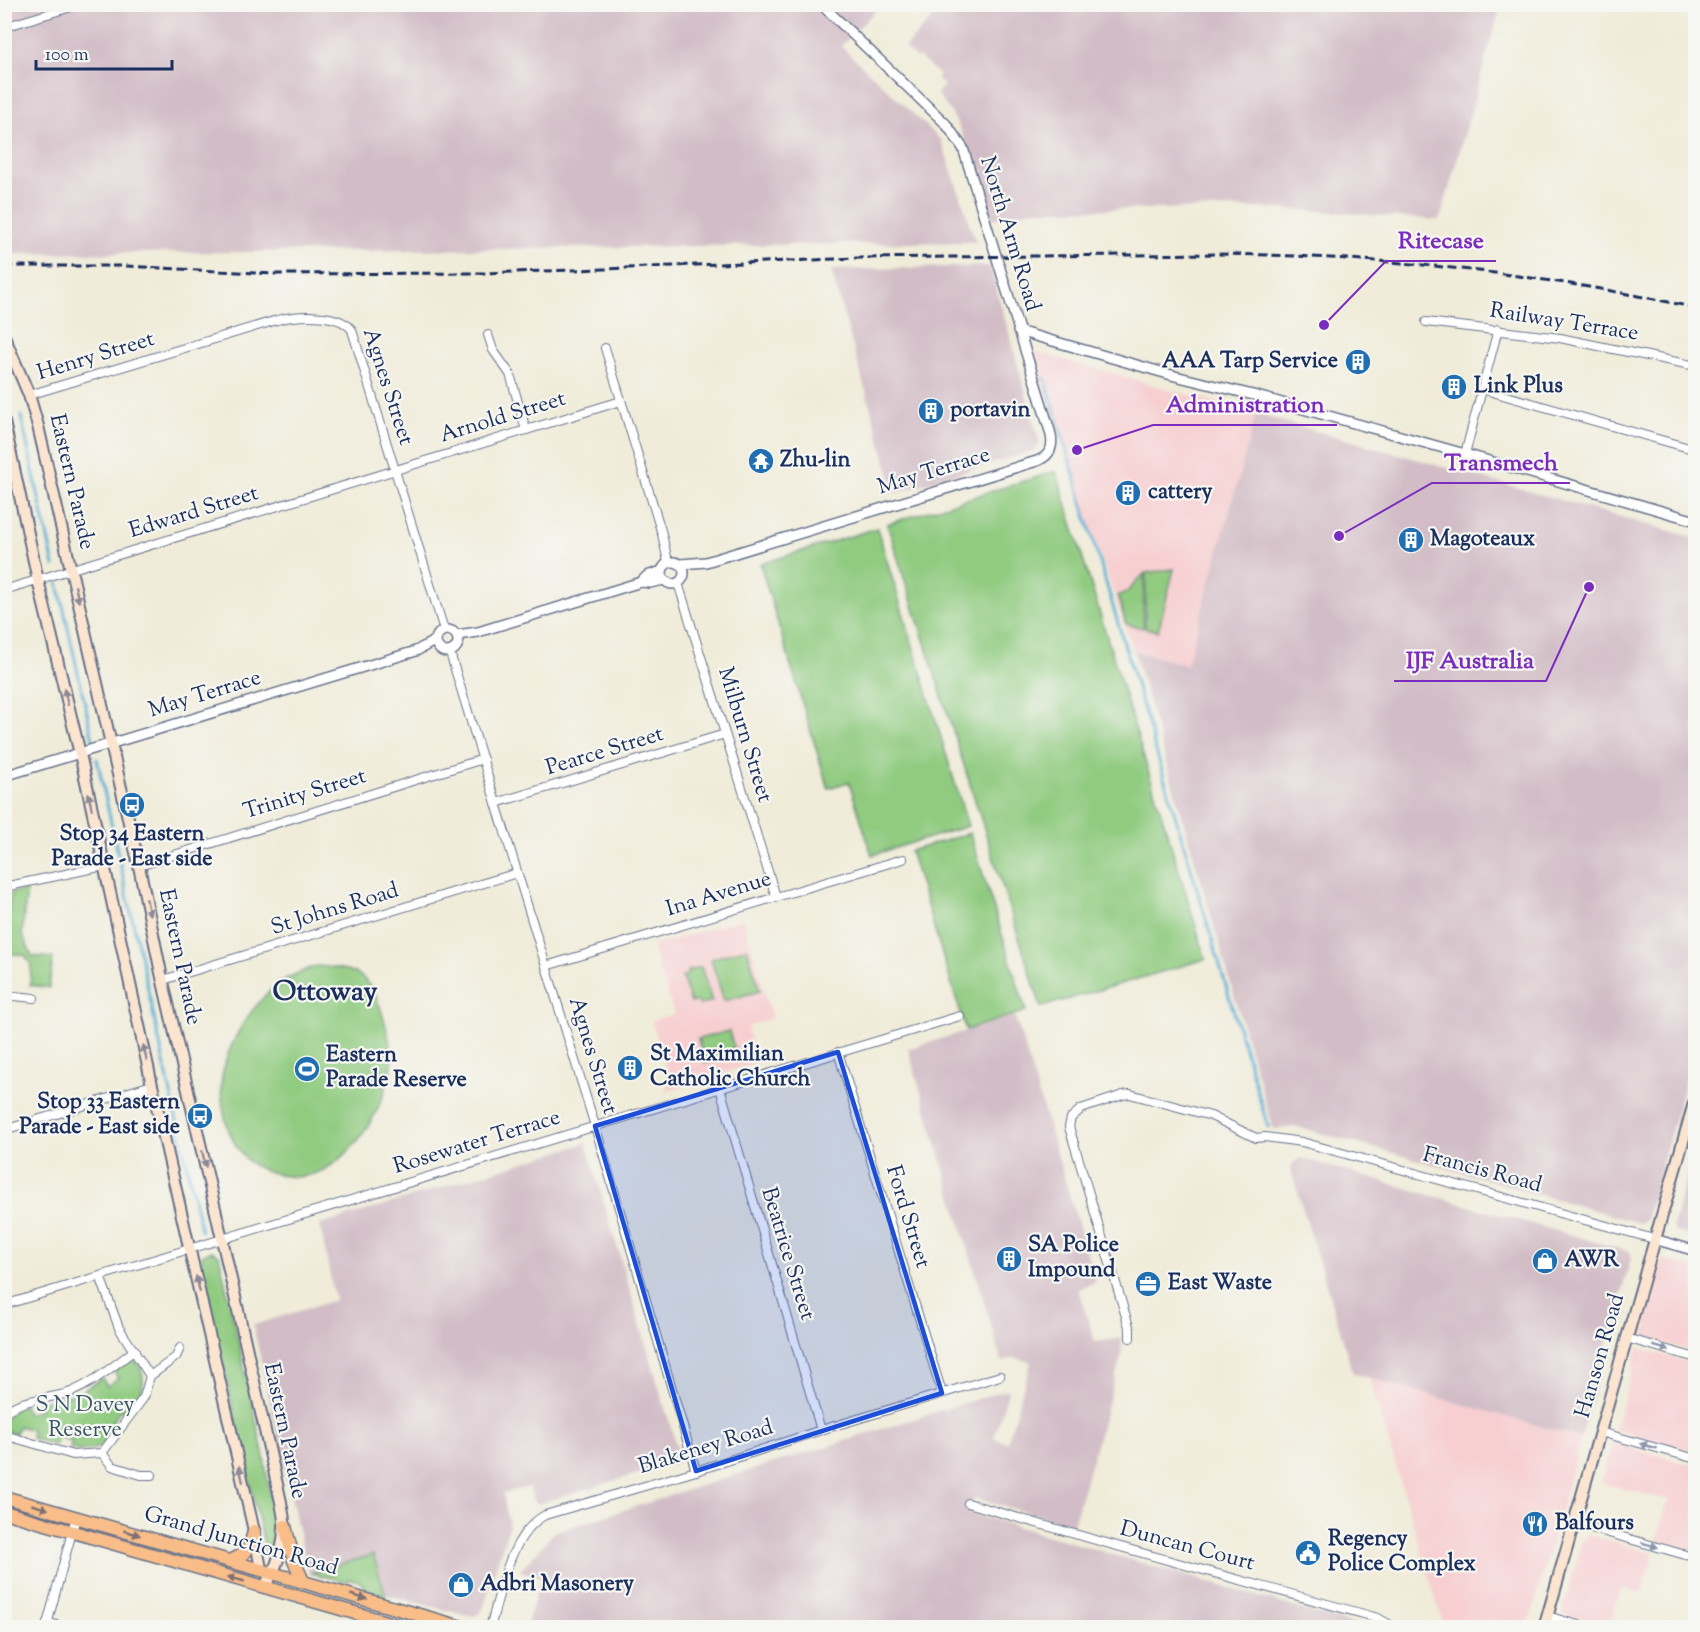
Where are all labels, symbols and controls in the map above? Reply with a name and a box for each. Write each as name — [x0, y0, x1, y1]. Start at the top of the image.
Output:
scale bar — [36, 33, 172, 71]
text: 100 m — [45, 43, 89, 69]
street label: North Arm Road — [970, 152, 1048, 316]
callout: Ritecase — [1386, 219, 1496, 261]
text: Ritecase — [1398, 225, 1484, 259]
street label: Railway Terrace — [1487, 295, 1641, 351]
street label: Henry Street — [33, 324, 159, 390]
street label: Agnes Street — [353, 324, 421, 450]
place label: AAA Tarp Service — [1162, 346, 1338, 378]
building icon: AAA Tarp Service — [1343, 347, 1373, 377]
place label: Link Plus — [1474, 371, 1563, 403]
building icon: Link Plus — [1439, 372, 1469, 402]
callout: Administration — [1153, 383, 1337, 425]
street label: Arnold Street — [436, 384, 570, 452]
text: Administration — [1165, 389, 1325, 423]
place label: portavin — [950, 395, 1031, 427]
building icon: portavin — [916, 396, 946, 426]
street label: Eastern Parade — [40, 411, 102, 553]
street label: May Terrace — [874, 440, 994, 504]
callout: Transmech — [1432, 441, 1570, 483]
place label: Zhu-lin — [780, 445, 851, 477]
temple icon: Zhu-lin — [746, 446, 776, 476]
text: Transmech — [1444, 447, 1559, 481]
place label: cattery — [1148, 477, 1212, 509]
street label: Edward Street — [125, 478, 263, 548]
building icon: cattery — [1113, 478, 1143, 508]
place label: Magoteaux — [1430, 524, 1535, 556]
building icon: Magoteaux — [1396, 525, 1426, 555]
one-way arrow — [72, 585, 82, 603]
callout: IJF Australia — [1394, 639, 1546, 681]
text: IJF Australia — [1406, 645, 1535, 679]
street label: May Terrace — [145, 663, 265, 727]
street label: Milburn Street — [708, 663, 780, 807]
one-way arrow — [61, 688, 71, 706]
street label: Pearce Street — [542, 719, 668, 785]
street label: Trinity Street — [240, 761, 371, 829]
bus stop icon: Stop 34 Eastern Parade - East side — [117, 790, 147, 820]
one-way arrow — [85, 792, 95, 810]
place label: Stop 34 Eastern Parade - East side — [52, 819, 212, 876]
street label: Ina Avenue — [662, 864, 776, 926]
street label: St Johns Road — [267, 875, 403, 945]
street label: Eastern Parade — [149, 886, 209, 1028]
one-way arrow — [143, 898, 153, 916]
district label: Ottoway — [273, 973, 378, 1013]
street label: Agnes Street — [559, 993, 625, 1119]
place label: St Maximilian Catholic Church — [650, 1039, 811, 1096]
place label: Eastern Parade Reserve — [326, 1040, 467, 1097]
one-way arrow — [140, 1044, 149, 1063]
building icon: St Maximilian Catholic Church — [615, 1053, 645, 1083]
sports icon: Eastern Parade Reserve — [292, 1054, 322, 1084]
place label: Stop 33 Eastern Parade - East side — [19, 1087, 180, 1144]
bus stop icon: Stop 33 Eastern Parade - East side — [185, 1101, 215, 1131]
street label: Rosewater Terrace — [390, 1102, 564, 1184]
street label: Francis Road — [1419, 1140, 1545, 1202]
one-way arrow — [200, 1150, 209, 1169]
street label: Ford Street — [876, 1162, 938, 1273]
street label: Beatrice Street — [752, 1184, 823, 1325]
place label: SA Police Impound — [1028, 1230, 1119, 1287]
building icon: SA Police Impound — [994, 1244, 1024, 1274]
place label: AWR — [1564, 1245, 1620, 1277]
shop icon: AWR — [1530, 1246, 1560, 1276]
place label: East Waste — [1168, 1268, 1272, 1300]
office icon: East Waste — [1133, 1269, 1163, 1299]
one-way arrow — [193, 1275, 202, 1294]
street label: Hanson Road — [1568, 1290, 1634, 1422]
one-way arrow — [1652, 1344, 1670, 1353]
street label: Eastern Parade — [254, 1360, 314, 1502]
park label: S N Davey Reserve — [35, 1390, 135, 1447]
street label: Blakeney Road — [635, 1412, 777, 1484]
one-way arrow — [1638, 1441, 1656, 1450]
one-way arrow — [236, 1465, 246, 1484]
street label: Grand Junction Road — [140, 1499, 342, 1585]
one-way arrow — [31, 1503, 49, 1512]
place label: Balfours — [1555, 1508, 1634, 1540]
restaurant icon: Balfours — [1520, 1509, 1550, 1539]
street label: Duncan Court — [1116, 1514, 1258, 1580]
place label: Regency Police Complex — [1328, 1524, 1476, 1581]
one-way arrow — [123, 1529, 141, 1538]
public building icon: Regency Police Complex — [1293, 1538, 1323, 1568]
one-way arrow — [1641, 1541, 1659, 1550]
place label: Adbri Masonery — [480, 1569, 634, 1601]
shop icon: Adbri Masonery — [446, 1570, 476, 1600]
one-way arrow — [227, 1574, 245, 1583]
one-way arrow — [350, 1593, 368, 1602]

